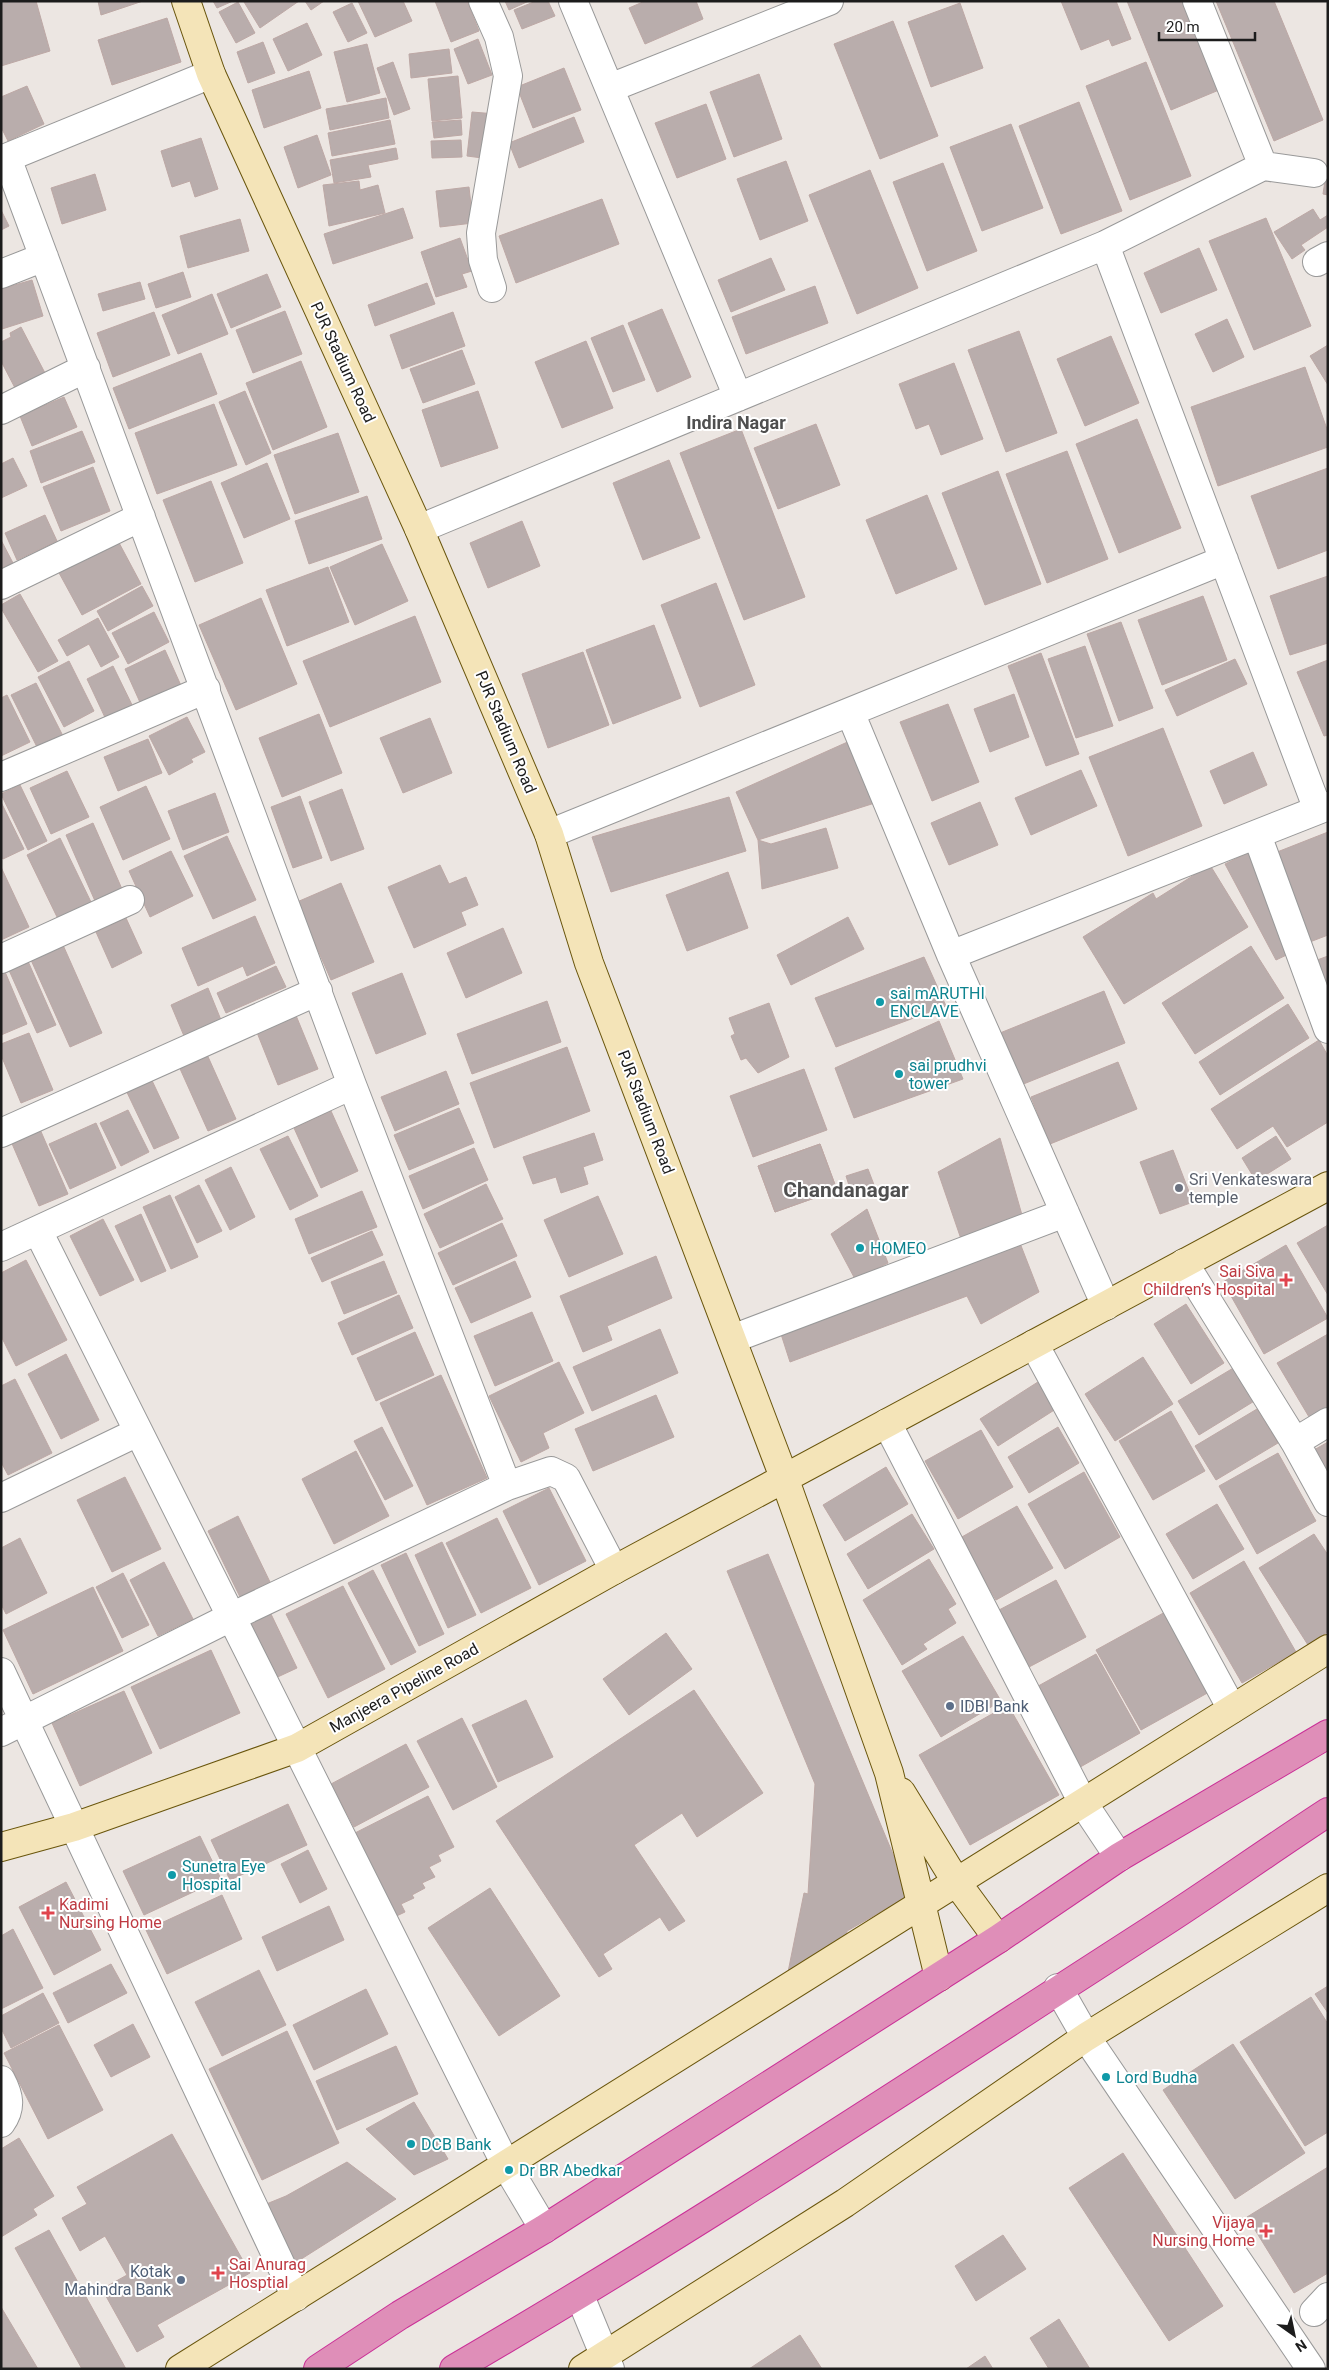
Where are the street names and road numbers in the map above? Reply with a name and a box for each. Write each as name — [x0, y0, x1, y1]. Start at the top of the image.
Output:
street label: PJR Stadium Road — [307, 299, 379, 425]
street label: PJR Stadium Road — [472, 668, 540, 796]
street label: PJR Stadium Road — [614, 1047, 678, 1177]
street label: Manjeera Pipeline Road — [326, 1639, 482, 1737]

